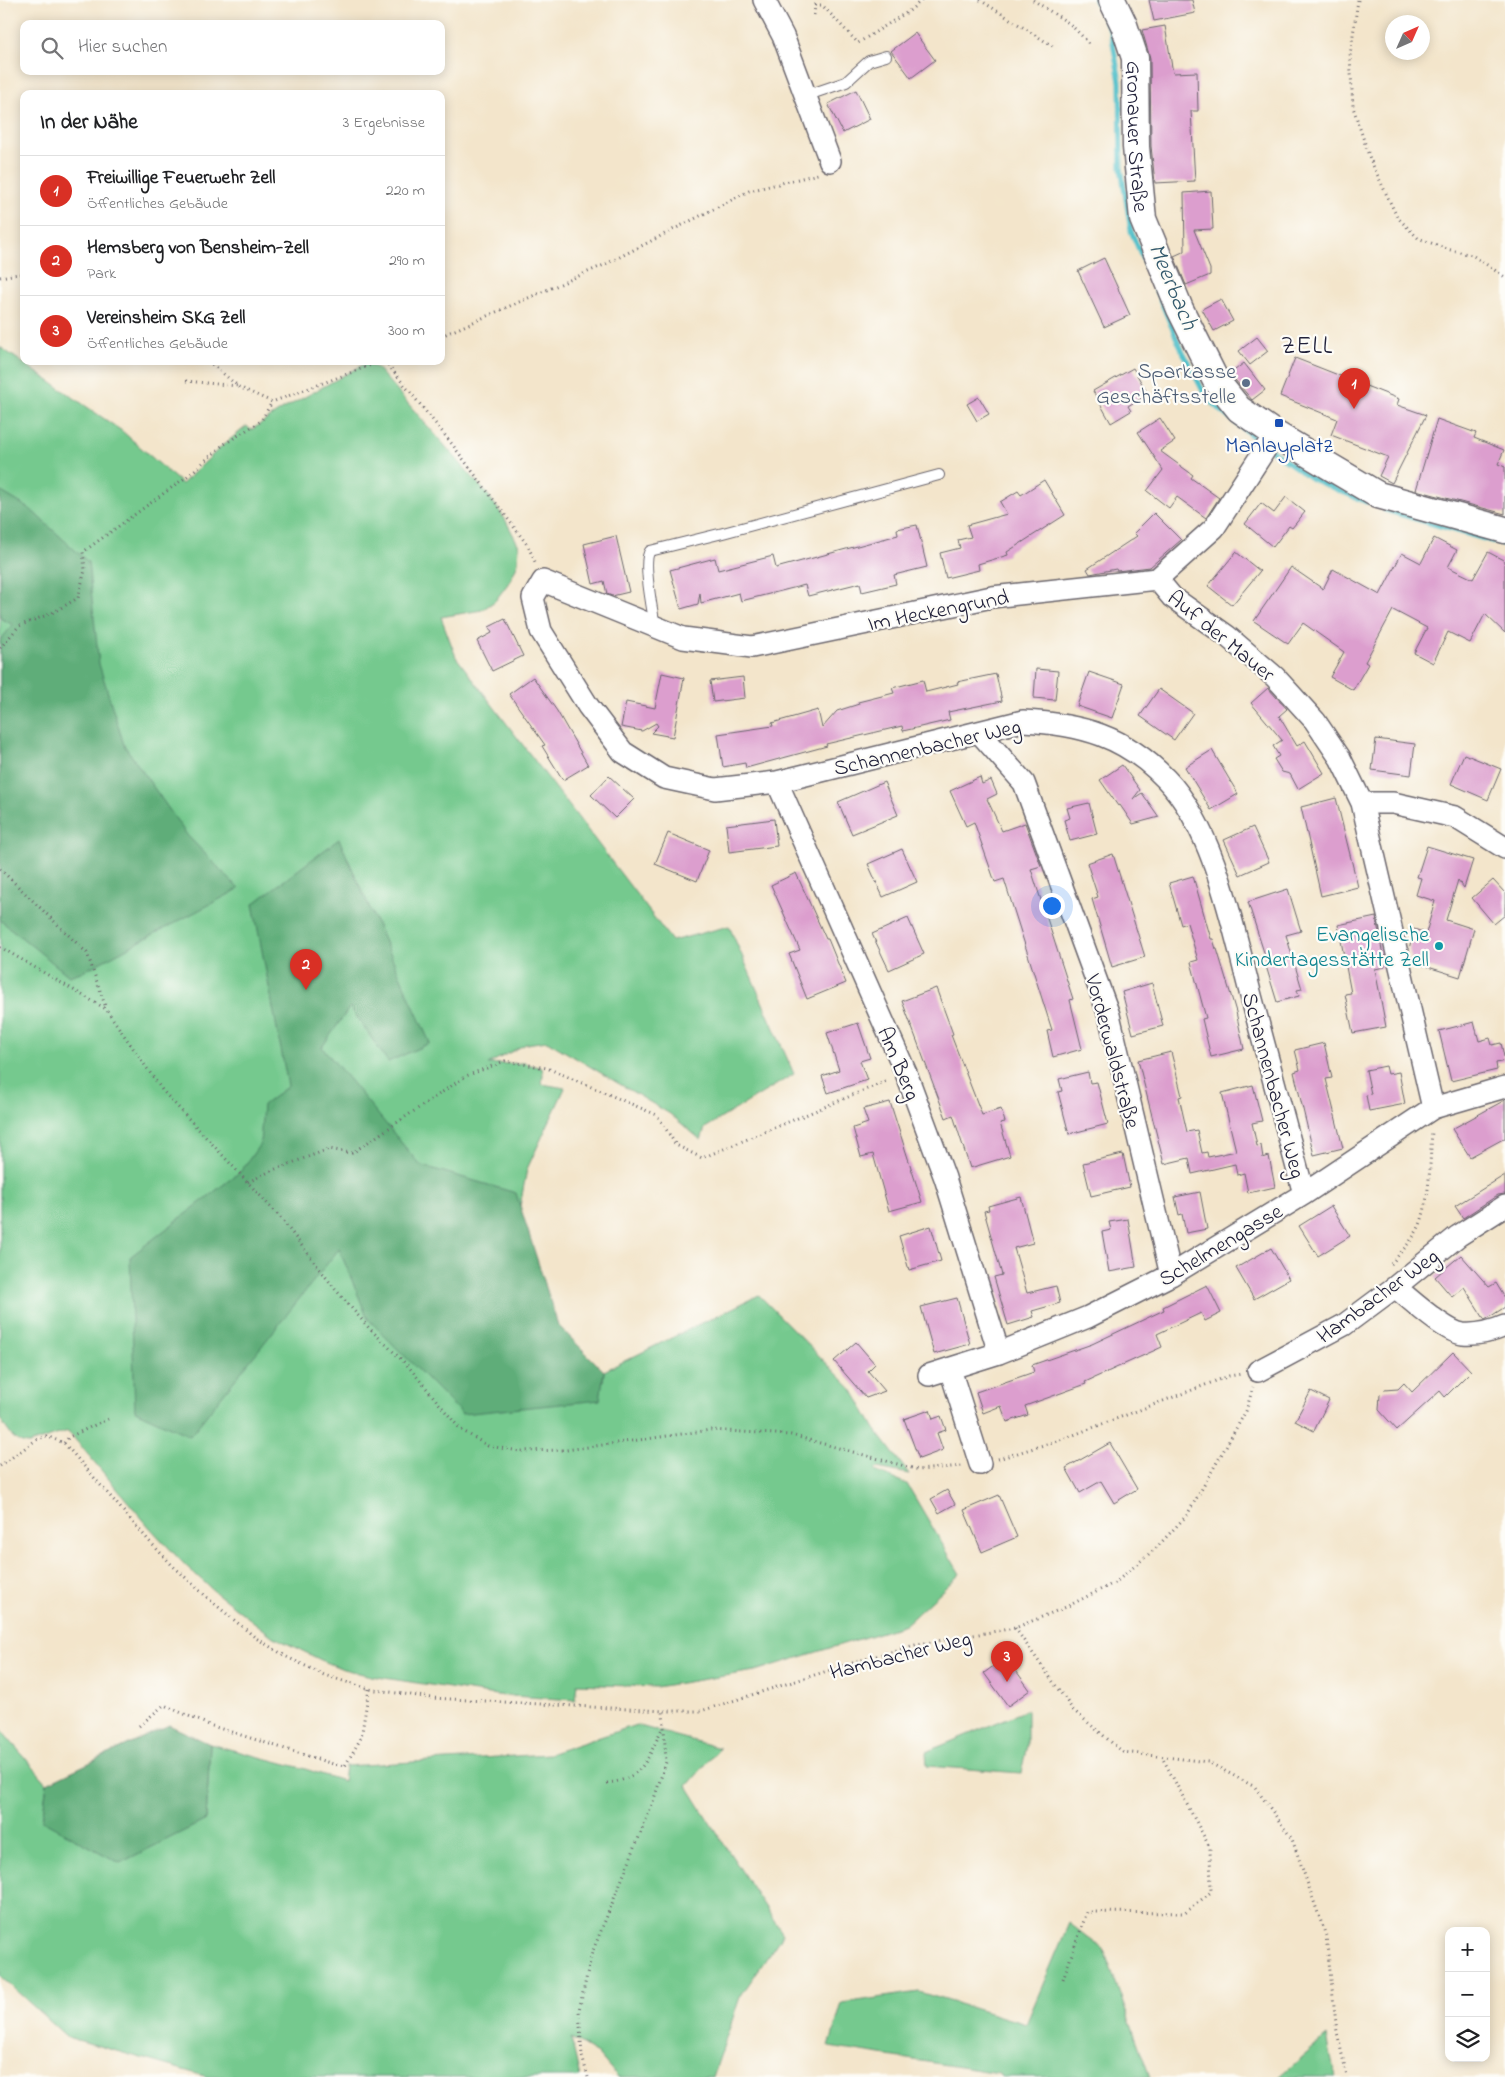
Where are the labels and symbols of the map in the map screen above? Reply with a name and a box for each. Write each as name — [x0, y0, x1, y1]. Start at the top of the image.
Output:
north arrow — [1385, 15, 1430, 60]
street label: Gronauer Straße — [1116, 61, 1155, 214]
water label: Meerbach — [1138, 238, 1206, 336]
district label: ZELL — [1281, 329, 1333, 365]
place label: Sparkasse Geschäftsstelle — [1096, 357, 1236, 414]
pin: 1 — [1338, 368, 1370, 409]
marker: Sparkasse Geschäftsstelle — [1240, 377, 1252, 389]
marker: Manlayplatz — [1273, 417, 1285, 429]
place label: Manlayplatz — [1225, 431, 1333, 464]
street label: Im Heckengrund — [865, 583, 1012, 642]
street label: Auf der Mauer — [1159, 584, 1281, 691]
street label: Schannenbacher Weg — [831, 712, 1025, 787]
your location — [1039, 893, 1065, 919]
place label: Evangelische Kindertagesstätte Zell — [1235, 920, 1429, 978]
marker: Evangelische Kindertagesstätte Zell — [1433, 940, 1445, 952]
pin: 2 — [290, 949, 322, 990]
street label: Vorderwaldstraße — [1075, 970, 1147, 1133]
street label: Schannenbacher Weg — [1231, 989, 1312, 1183]
street label: Am Berg — [866, 1022, 927, 1107]
street label: Schelmengasse — [1153, 1197, 1290, 1297]
street label: Hambacher Weg — [1311, 1242, 1447, 1354]
street label: Hambacher Weg — [827, 1624, 975, 1691]
pin: 3 — [991, 1641, 1023, 1682]

